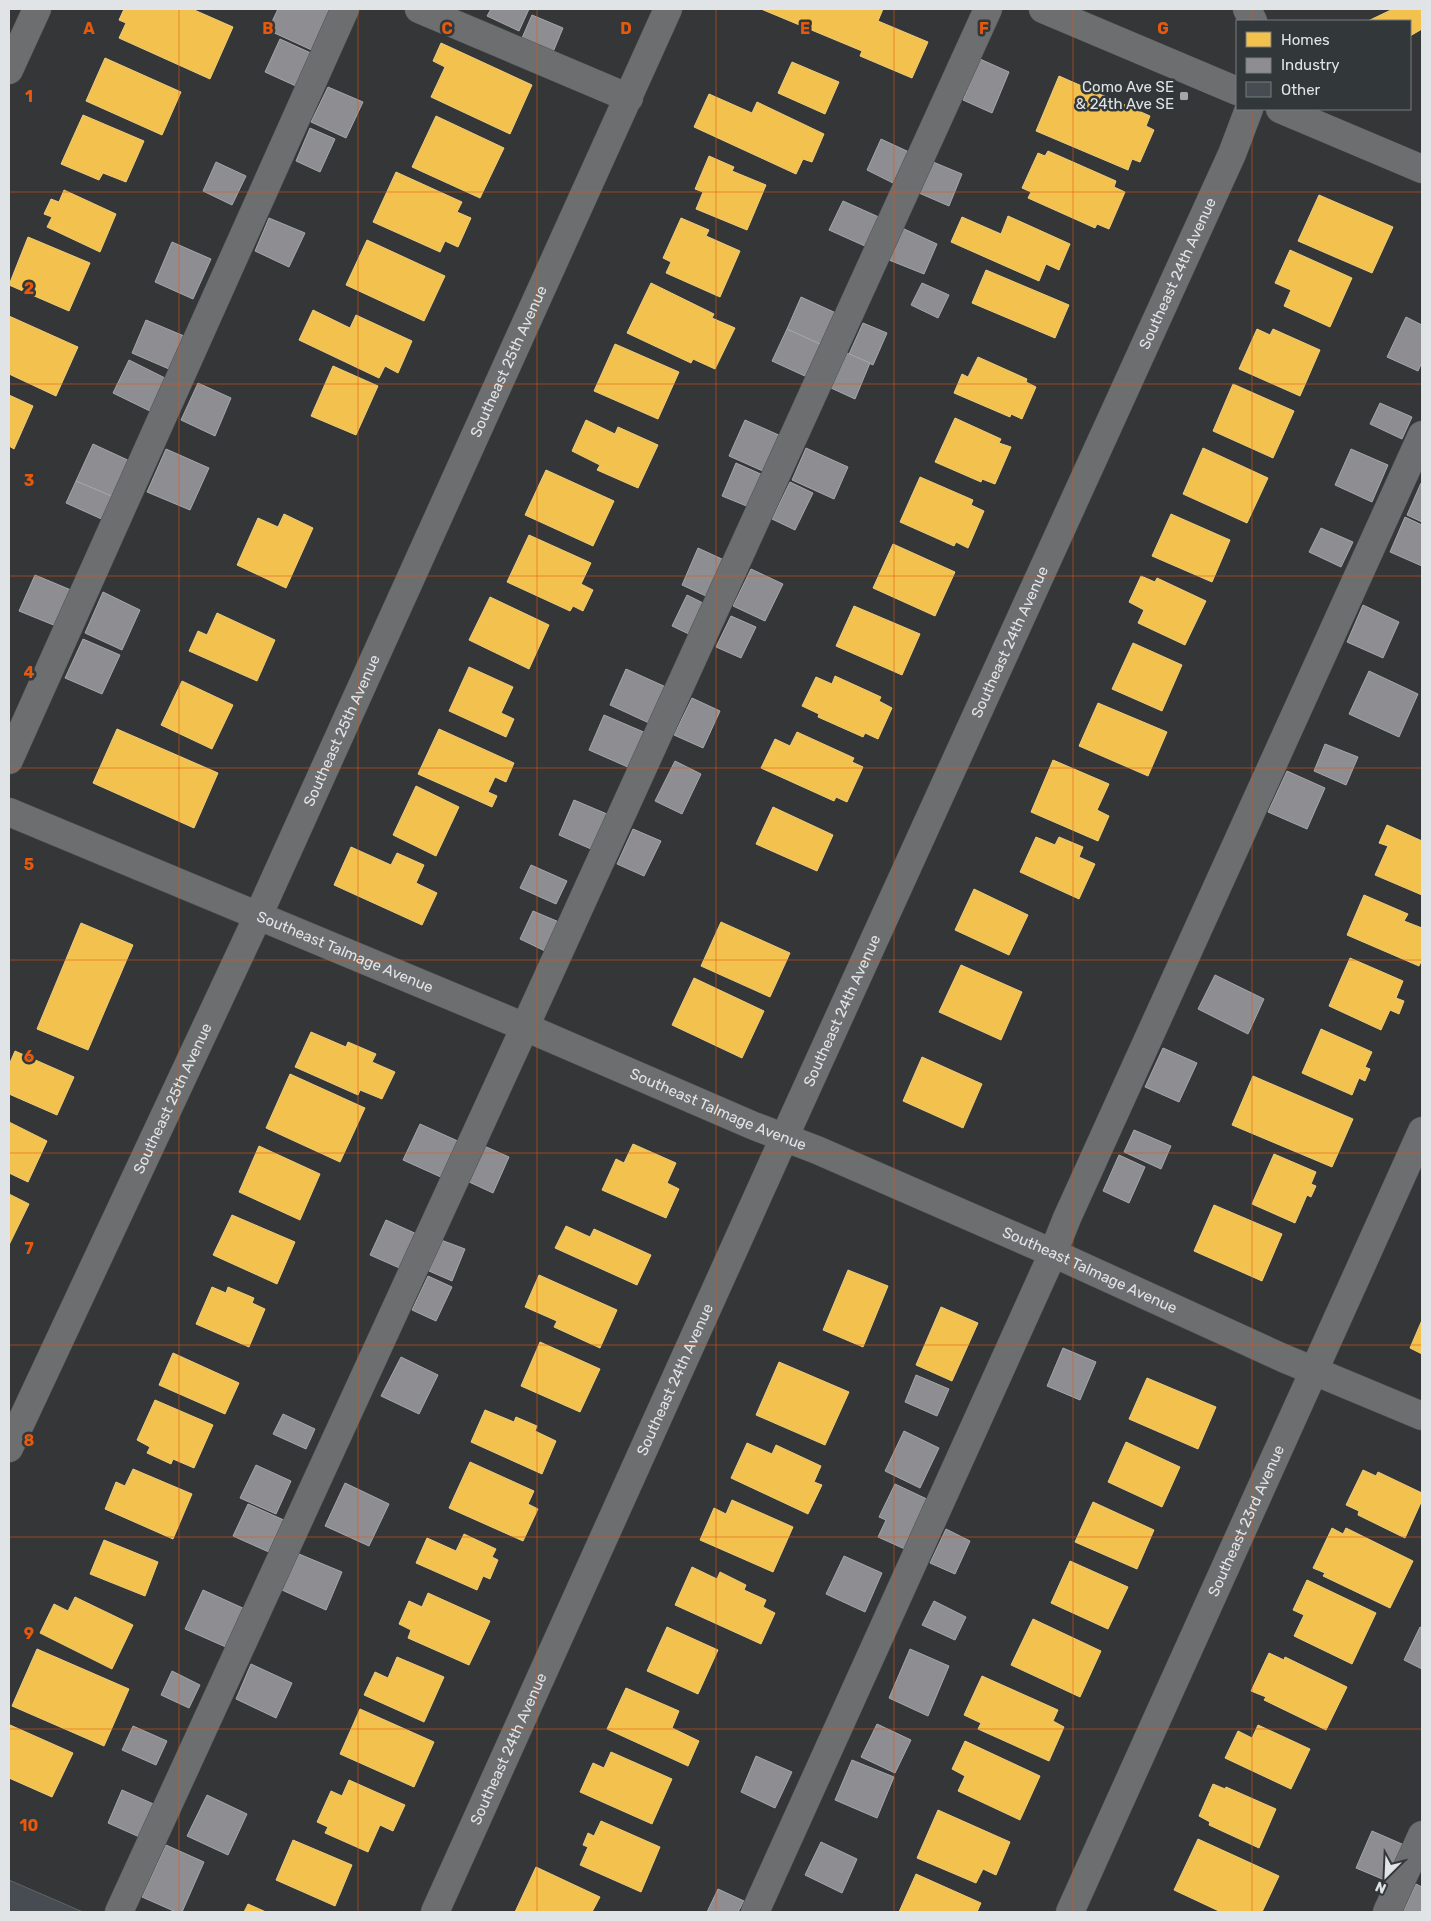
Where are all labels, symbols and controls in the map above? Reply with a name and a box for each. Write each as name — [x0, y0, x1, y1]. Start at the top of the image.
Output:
text: A — [83, 19, 95, 38]
text: B — [262, 19, 274, 38]
text: C — [441, 19, 453, 38]
text: D — [620, 19, 632, 38]
text: E — [800, 19, 810, 38]
text: F — [979, 19, 989, 38]
text: G — [1157, 19, 1169, 38]
legend — [1236, 20, 1411, 110]
text: Homes — [1281, 31, 1330, 49]
text: Industry — [1281, 56, 1340, 74]
place label: Como Ave SE & 24th Ave SE — [1076, 78, 1174, 113]
text: Other — [1281, 81, 1321, 99]
text: 1 — [25, 87, 33, 106]
marker: Como Ave SE & 24th Ave SE — [1178, 90, 1190, 102]
street label: Southeast 24th Avenue — [1135, 195, 1220, 352]
text: 2 — [24, 279, 34, 298]
street label: Southeast 25th Avenue — [467, 283, 551, 440]
text: 3 — [24, 471, 34, 490]
street label: Southeast 24th Avenue — [967, 563, 1052, 721]
street label: Southeast 25th Avenue — [300, 652, 384, 809]
text: 4 — [24, 663, 35, 682]
text: 5 — [24, 855, 34, 874]
street label: Southeast Talmage Avenue — [254, 907, 436, 997]
street label: Southeast 24th Avenue — [800, 932, 884, 1089]
street label: Southeast 25th Avenue — [130, 1020, 216, 1177]
text: 6 — [24, 1047, 34, 1066]
street label: Southeast Talmage Avenue — [627, 1064, 809, 1154]
street label: Southeast Talmage Avenue — [1000, 1223, 1180, 1317]
text: 7 — [24, 1239, 34, 1258]
street label: Southeast 24th Avenue — [633, 1301, 717, 1458]
text: 8 — [24, 1431, 35, 1450]
street label: Southeast 23rd Avenue — [1204, 1442, 1288, 1599]
text: 9 — [24, 1624, 34, 1643]
street label: Southeast 24th Avenue — [467, 1670, 551, 1828]
text: 10 — [20, 1816, 39, 1835]
north arrow — [1361, 1851, 1411, 1901]
text: N — [1373, 1878, 1389, 1897]

